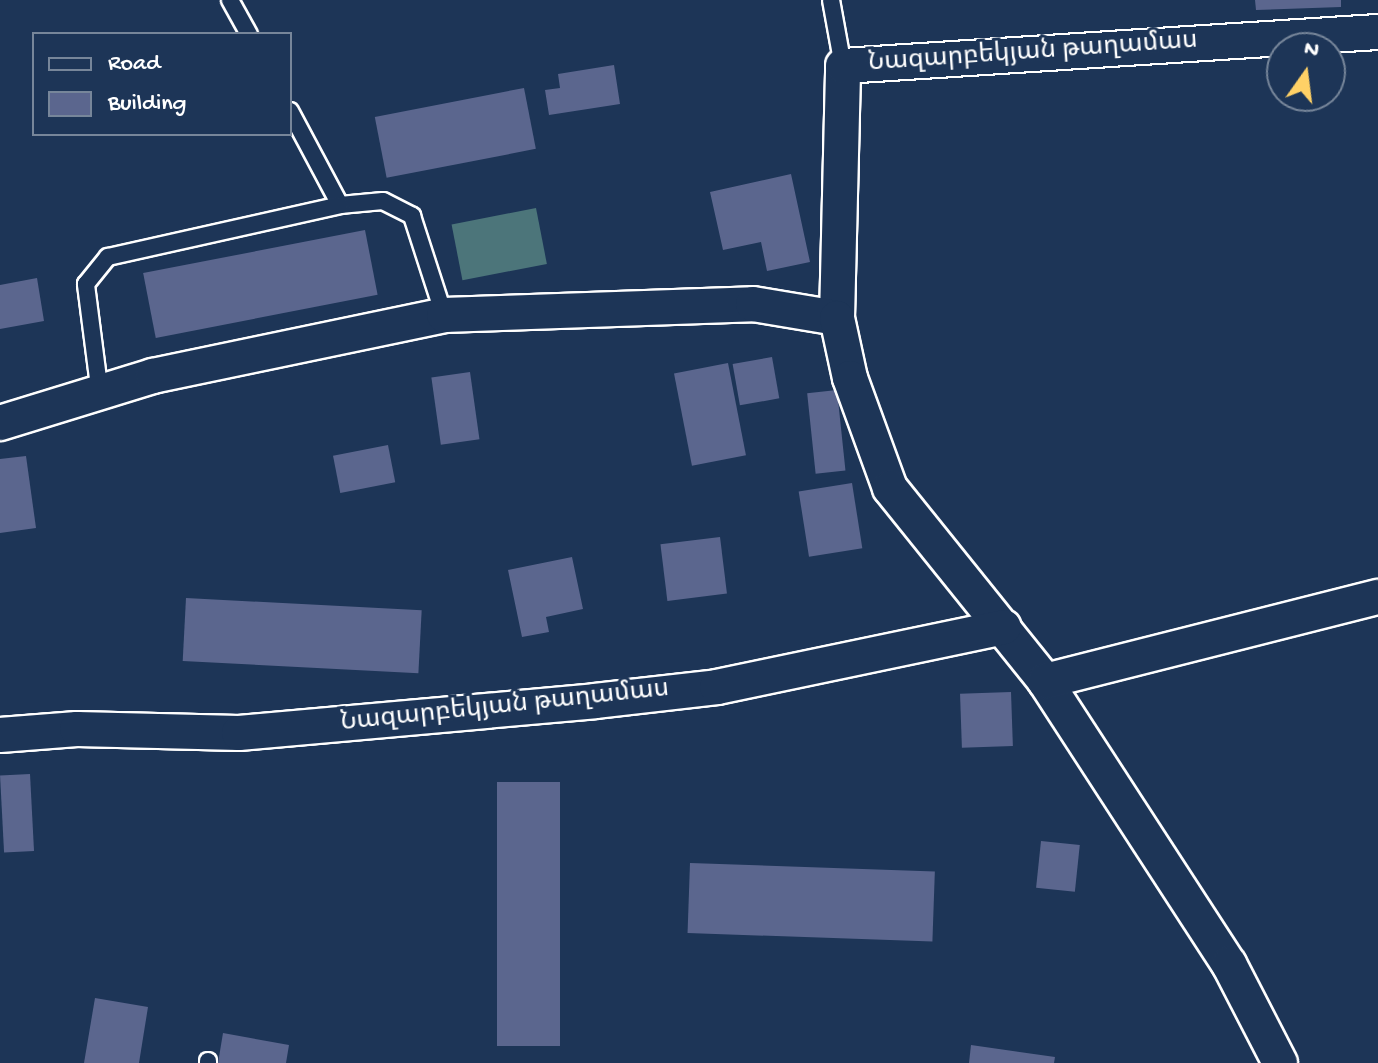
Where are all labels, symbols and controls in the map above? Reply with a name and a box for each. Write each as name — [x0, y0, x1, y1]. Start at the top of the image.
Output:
street label: Նազարբեկյան թաղամաս — [867, 27, 1199, 81]
legend — [32, 32, 292, 136]
north arrow — [1266, 32, 1346, 112]
text: N — [1301, 36, 1321, 65]
text: Road — [108, 50, 160, 79]
text: Building — [108, 90, 186, 119]
street label: Նազարբեկյան թաղամաս — [339, 675, 671, 741]

